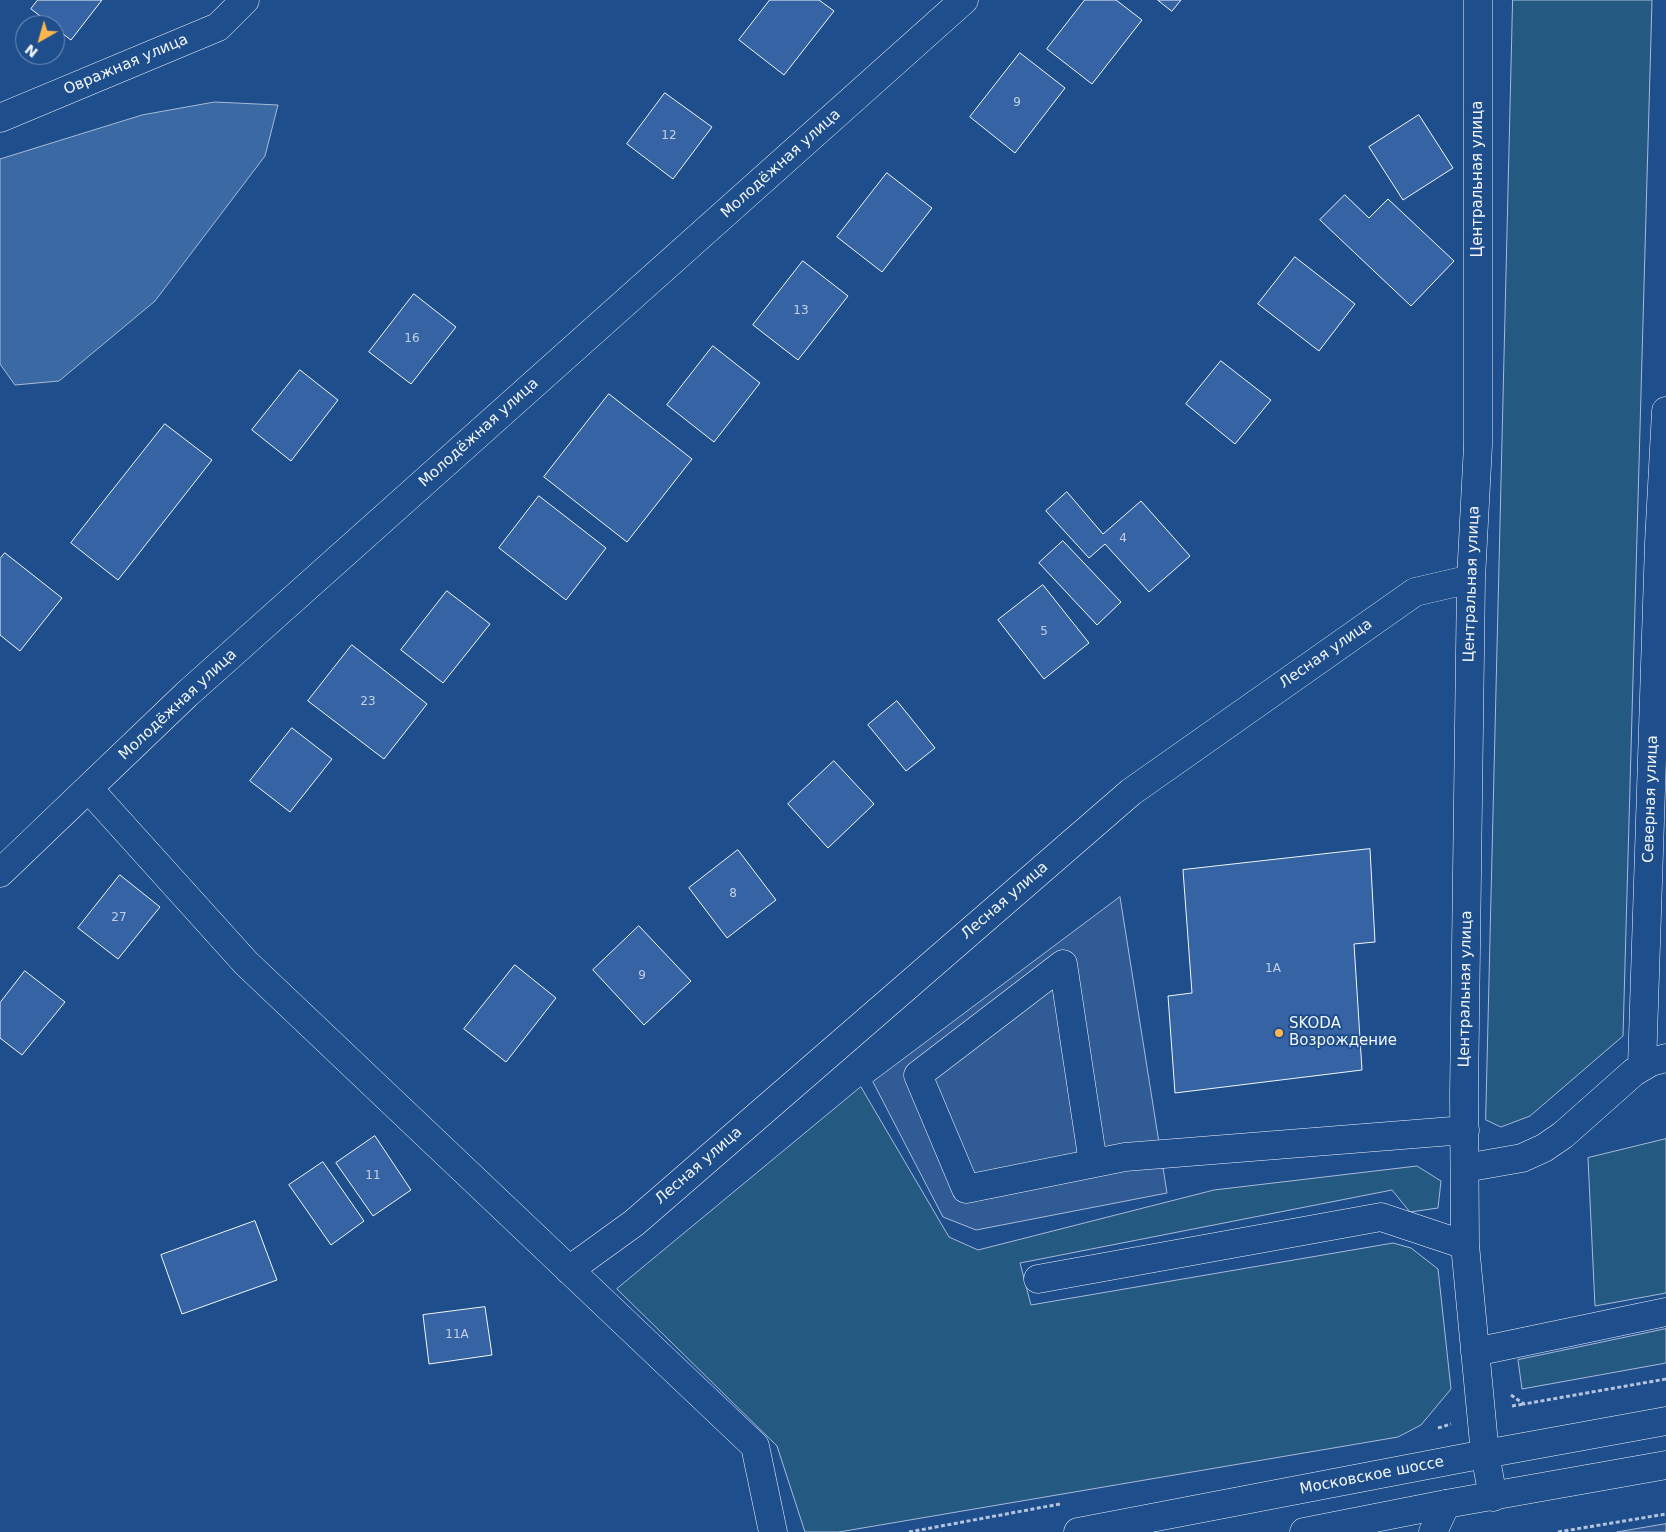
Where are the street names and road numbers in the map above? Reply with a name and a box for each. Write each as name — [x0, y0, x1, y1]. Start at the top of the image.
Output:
street label: Овражная улица — [61, 31, 191, 99]
street label: Центральная улица — [1469, 101, 1487, 257]
street label: Молодёжная улица — [718, 106, 844, 222]
street label: Молодёжная улица — [416, 375, 542, 491]
street label: Центральная улица — [1460, 505, 1484, 663]
street label: Лесная улица — [1276, 615, 1376, 693]
street label: Молодёжная улица — [115, 646, 241, 764]
street label: Северная улица — [1640, 735, 1662, 863]
street label: Лесная улица — [958, 858, 1052, 944]
street label: Центральная улица — [1456, 910, 1476, 1068]
street label: Лесная улица — [652, 1123, 746, 1209]
street label: Московское шоссе — [1298, 1453, 1446, 1499]

